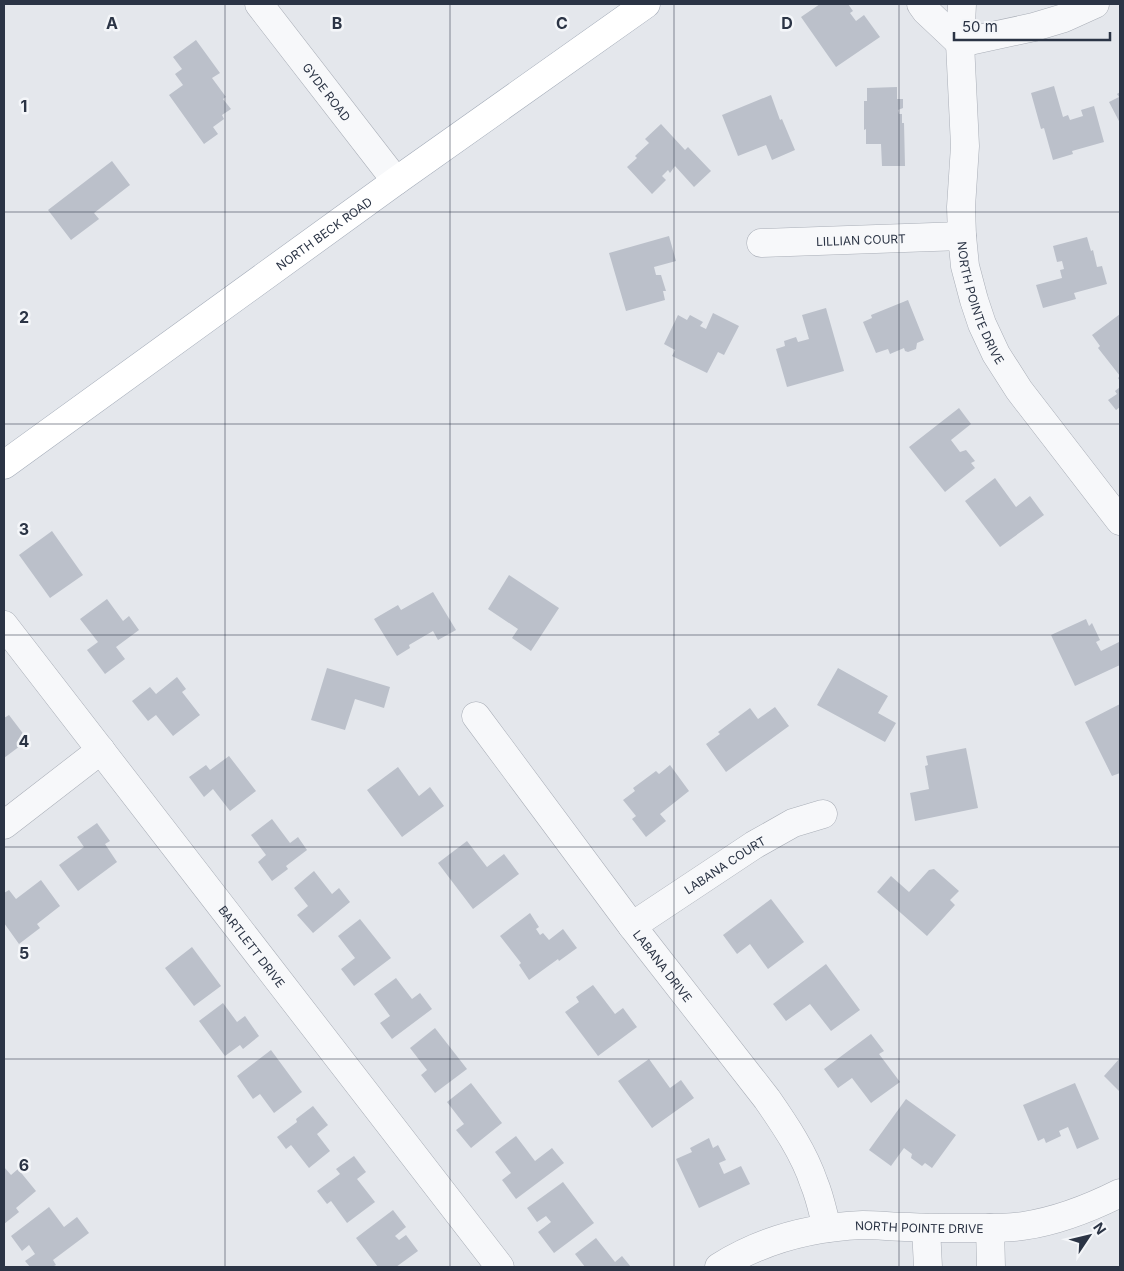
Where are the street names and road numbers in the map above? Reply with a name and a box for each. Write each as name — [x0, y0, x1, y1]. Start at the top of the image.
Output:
street label: GYDE ROAD — [300, 60, 354, 124]
street label: NORTH BECK ROAD — [273, 194, 375, 273]
street label: LILLIAN COURT — [816, 230, 906, 249]
street label: NORTH POINTE DRIVE — [955, 241, 1008, 367]
street label: LABANA COURT — [681, 833, 768, 897]
street label: BARTLETT DRIVE — [216, 902, 289, 990]
street label: LABANA DRIVE — [630, 927, 696, 1005]
street label: NORTH POINTE DRIVE — [855, 1217, 984, 1236]

